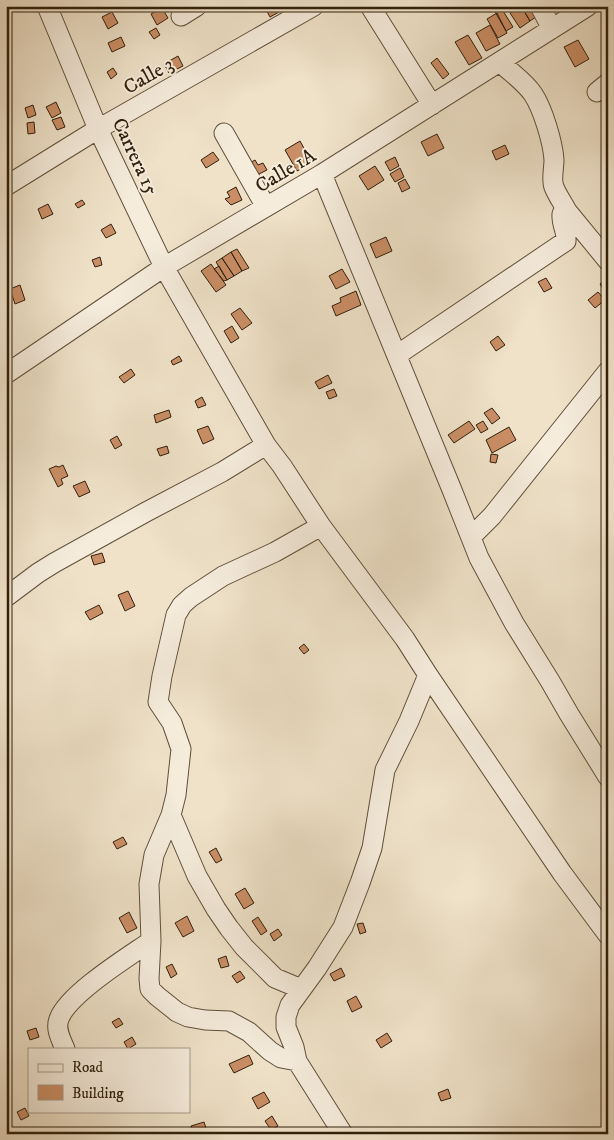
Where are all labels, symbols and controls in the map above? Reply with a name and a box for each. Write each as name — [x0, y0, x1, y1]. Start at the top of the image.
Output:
street label: Calle 3 — [119, 52, 178, 101]
street label: Carrera 15 — [106, 114, 163, 199]
street label: Calle 1A — [251, 143, 321, 199]
legend — [28, 1048, 190, 1112]
text: Road — [72, 1058, 104, 1077]
text: Building — [72, 1084, 124, 1103]

